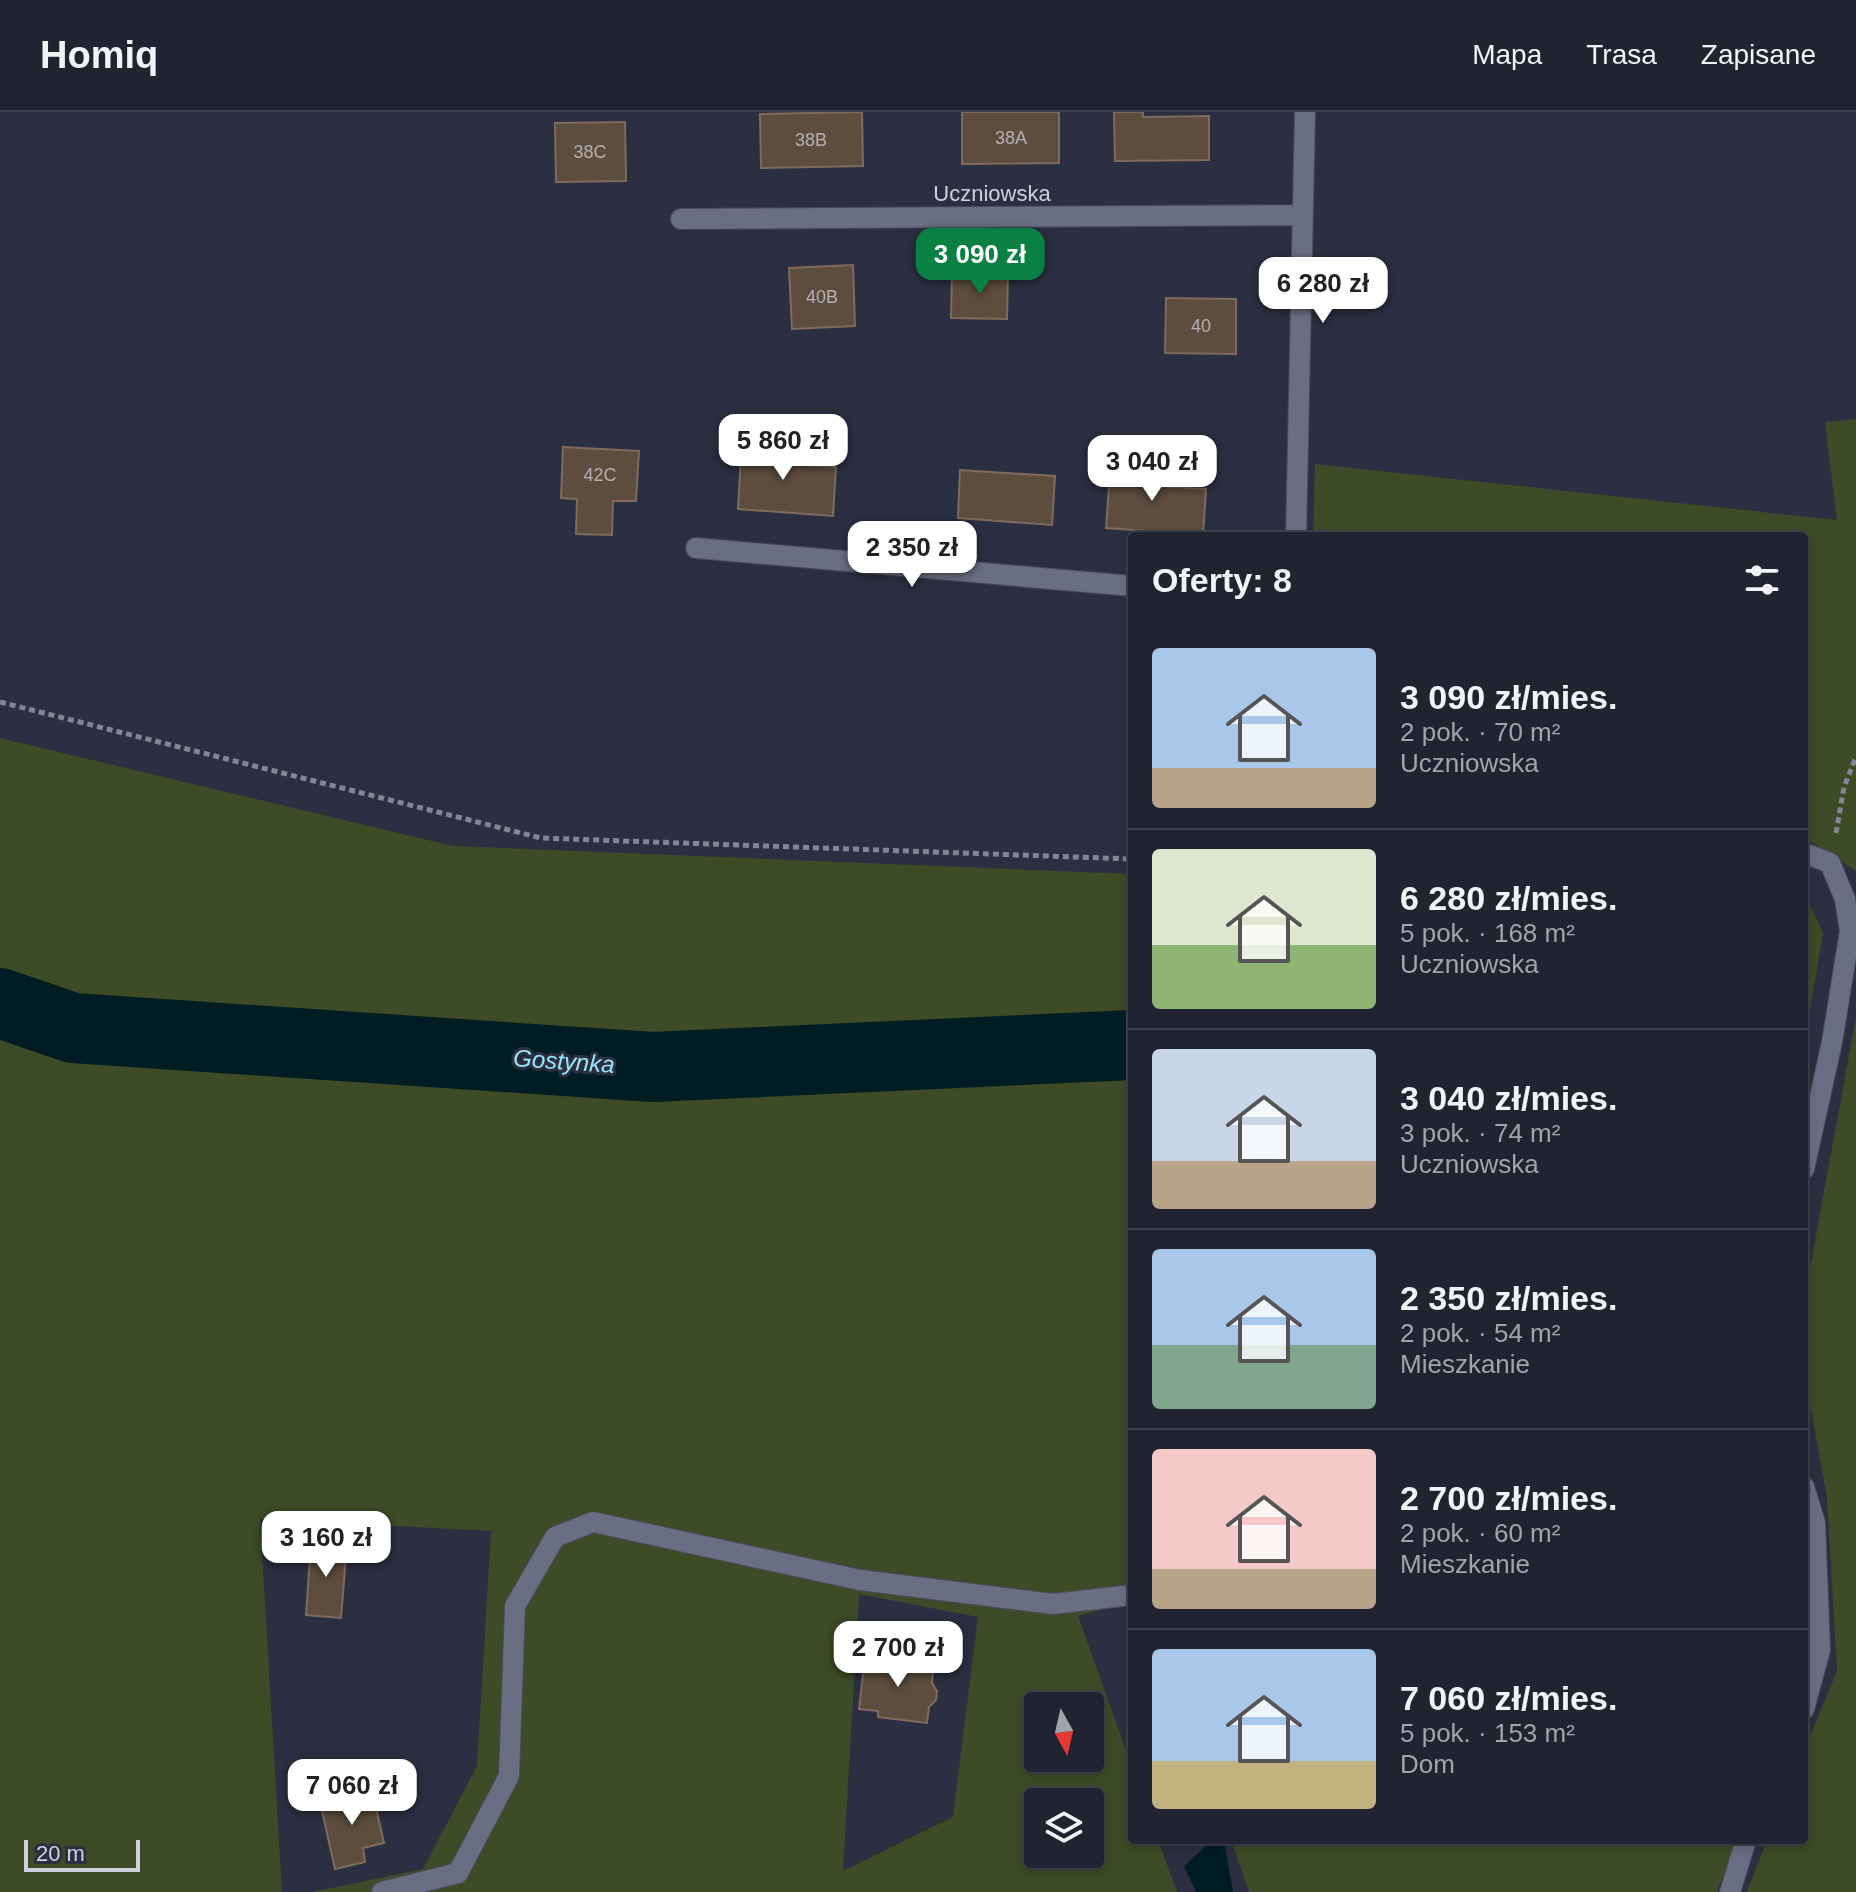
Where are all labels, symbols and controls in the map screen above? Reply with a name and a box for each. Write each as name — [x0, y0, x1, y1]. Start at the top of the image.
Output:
text: Homiq — [40, 34, 158, 76]
text: Mapa — [1472, 39, 1542, 70]
text: Trasa — [1586, 39, 1657, 70]
text: Zapisane — [1701, 39, 1816, 70]
house number: 38A — [995, 128, 1027, 148]
house number: 38B — [795, 130, 827, 150]
house number: 38C — [573, 142, 607, 162]
street label: Uczniowska — [933, 181, 1051, 206]
pin: 3 090 zł — [897, 228, 1063, 296]
text: 3 090 zł — [934, 239, 1026, 269]
pin: 6 280 zł — [1240, 257, 1406, 325]
text: 6 280 zł — [1277, 268, 1369, 298]
house number: 40B — [806, 287, 838, 307]
house number: 40 — [1191, 316, 1211, 336]
pin: 5 860 zł — [700, 414, 866, 482]
text: 5 860 zł — [737, 425, 829, 455]
pin: 3 040 zł — [1069, 435, 1235, 503]
text: 3 040 zł — [1106, 446, 1198, 476]
house number: 42C — [583, 465, 617, 485]
pin: 2 350 zł — [829, 521, 995, 589]
text: 2 350 zł — [866, 532, 958, 562]
icon: filters — [1740, 558, 1784, 602]
text: Oferty: 8 — [1152, 561, 1292, 599]
text: 3 090 zł/mies. — [1400, 678, 1617, 716]
icon: home — [1216, 680, 1312, 776]
text: 2 pok. · 70 m² — [1400, 717, 1560, 747]
text: Uczniowska — [1400, 748, 1539, 778]
text: 6 280 zł/mies. — [1400, 879, 1617, 917]
icon: home — [1216, 881, 1312, 977]
text: 5 pok. · 168 m² — [1400, 918, 1575, 948]
text: Uczniowska — [1400, 949, 1539, 979]
water label: Gostynka — [512, 1044, 616, 1078]
text: 3 040 zł/mies. — [1400, 1079, 1617, 1117]
icon: home — [1216, 1081, 1312, 1177]
text: 3 pok. · 74 m² — [1400, 1118, 1560, 1148]
text: Uczniowska — [1400, 1149, 1539, 1179]
text: 2 350 zł/mies. — [1400, 1279, 1617, 1317]
icon: home — [1216, 1281, 1312, 1377]
text: 2 pok. · 54 m² — [1400, 1318, 1560, 1348]
text: Mieszkanie — [1400, 1349, 1530, 1379]
text: 2 700 zł/mies. — [1400, 1479, 1617, 1517]
icon: home — [1216, 1481, 1312, 1577]
pin: 3 160 zł — [243, 1511, 409, 1579]
text: 2 pok. · 60 m² — [1400, 1518, 1560, 1548]
text: 3 160 zł — [280, 1522, 372, 1552]
text: Mieszkanie — [1400, 1549, 1530, 1579]
pin: 2 700 zł — [815, 1621, 981, 1689]
text: 2 700 zł — [852, 1632, 944, 1662]
text: 7 060 zł/mies. — [1400, 1679, 1617, 1717]
icon: home — [1216, 1681, 1312, 1777]
north arrow — [1024, 1692, 1104, 1772]
map controls — [1024, 1692, 1104, 1868]
text: 5 pok. · 153 m² — [1400, 1718, 1575, 1748]
text: Dom — [1400, 1749, 1455, 1779]
pin: 7 060 zł — [269, 1759, 435, 1827]
text: 7 060 zł — [306, 1770, 398, 1800]
button: layers — [1024, 1788, 1104, 1868]
scale bar — [24, 1836, 140, 1872]
text: 20 m — [36, 1841, 85, 1866]

